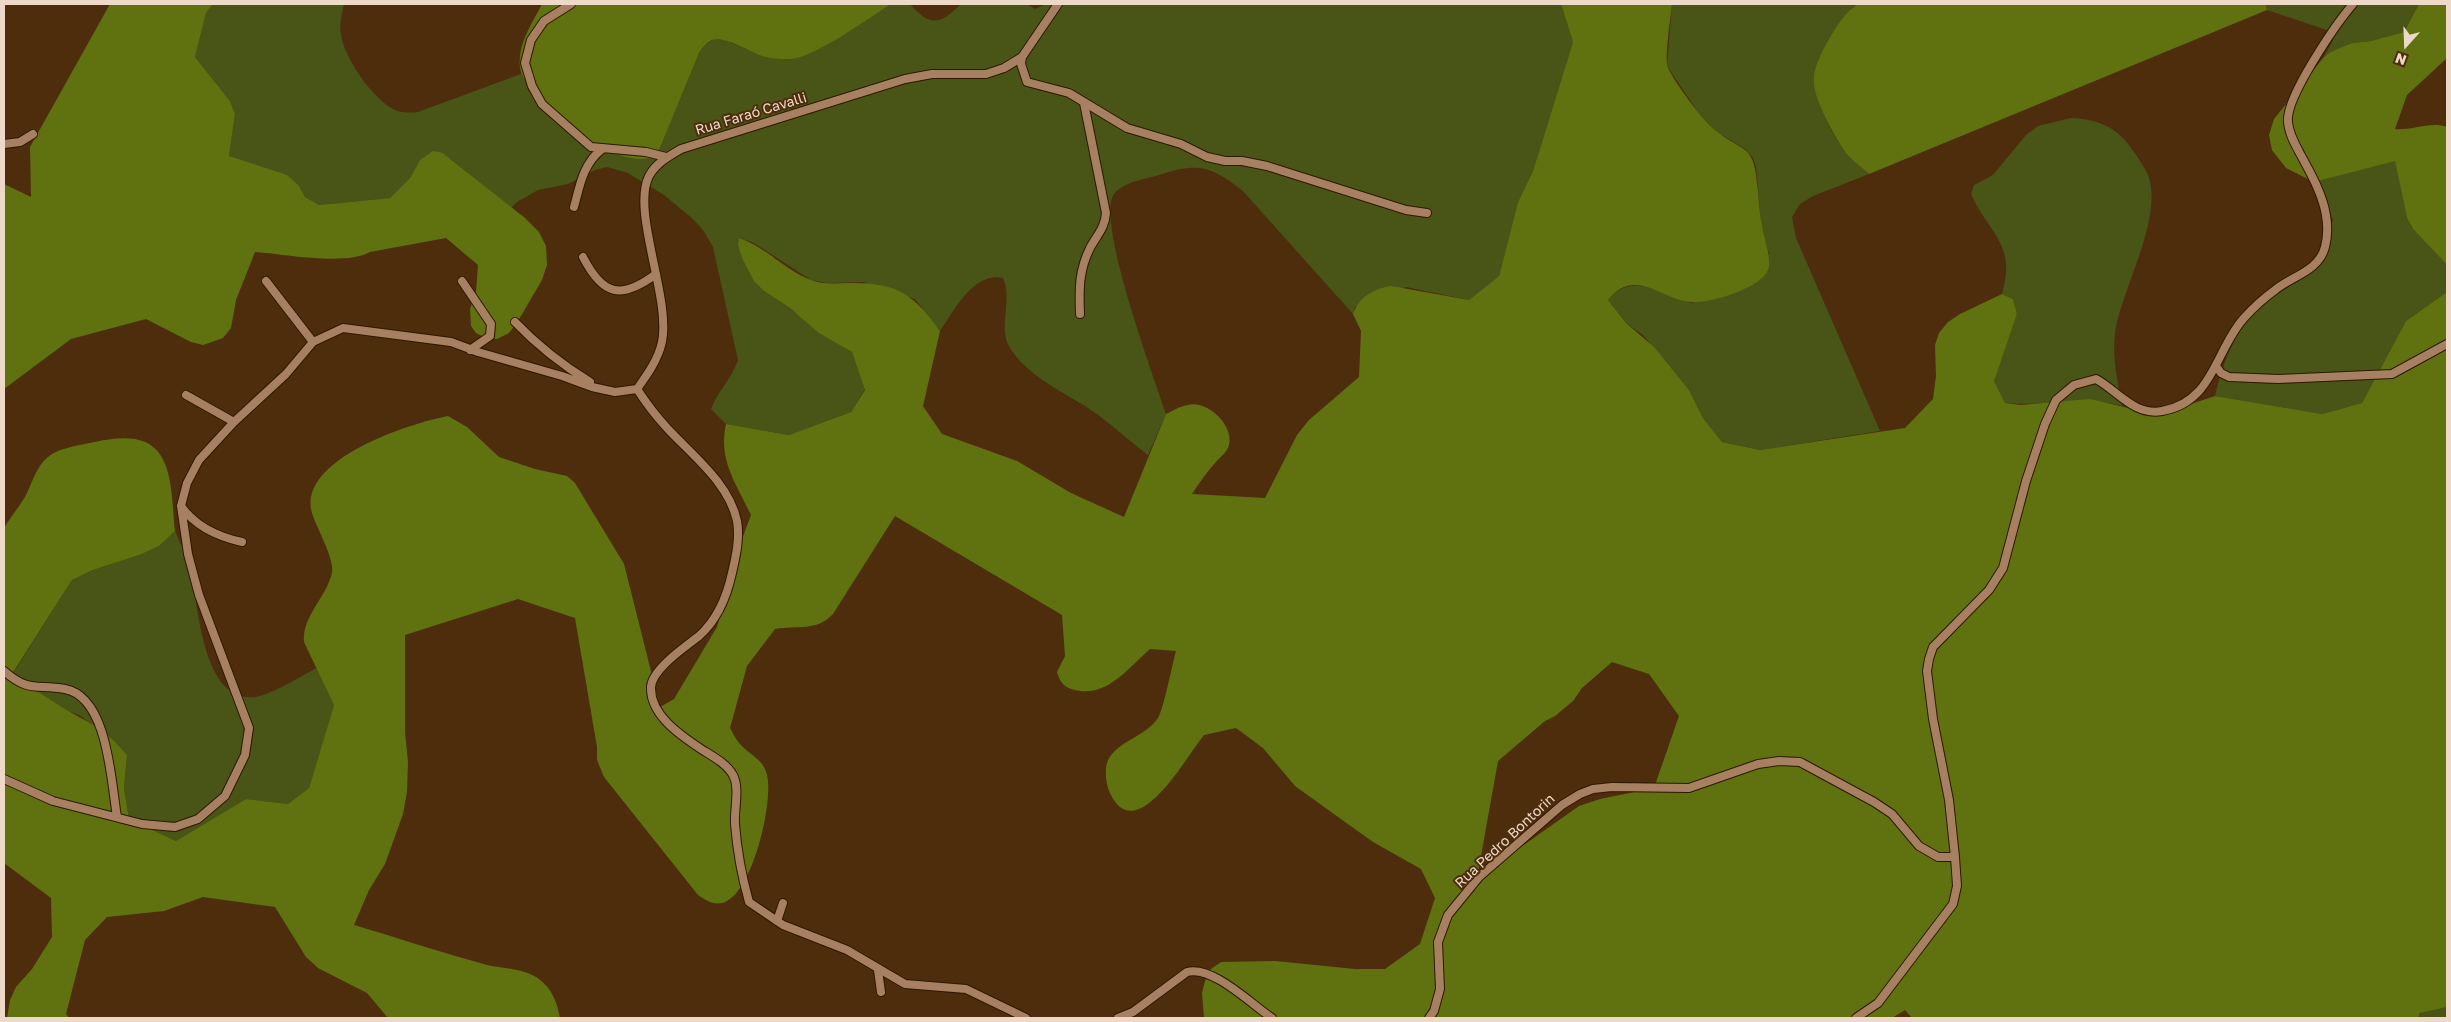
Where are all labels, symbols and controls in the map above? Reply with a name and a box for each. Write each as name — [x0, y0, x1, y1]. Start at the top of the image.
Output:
north arrow — [2381, 20, 2431, 70]
text: N — [2393, 50, 2409, 69]
street label: Rua Faraó Cavalli — [693, 89, 809, 139]
street label: Rua Pedro Bontorin — [1452, 790, 1558, 892]

